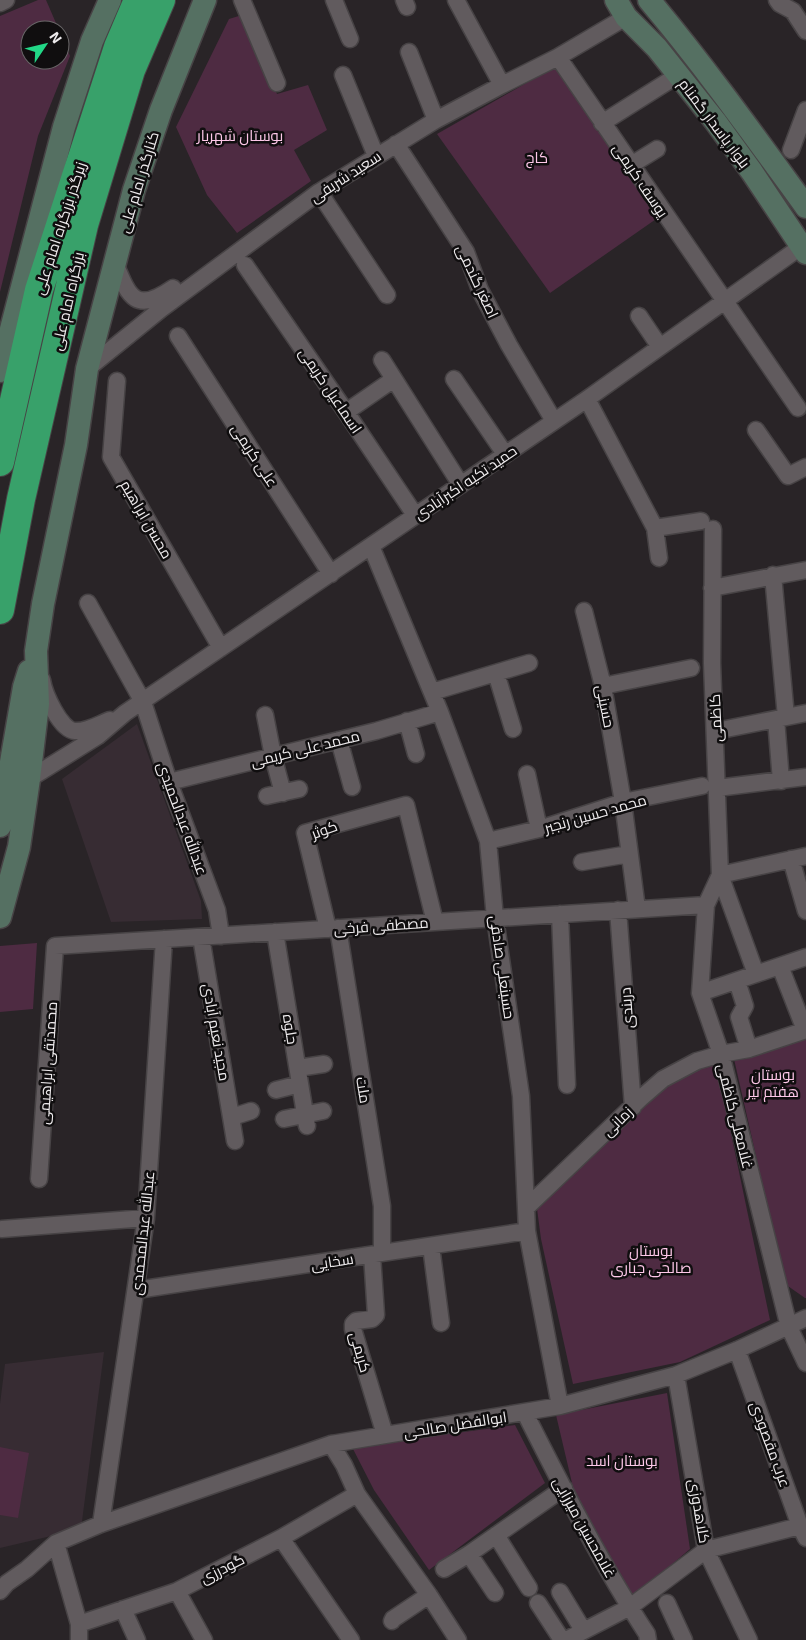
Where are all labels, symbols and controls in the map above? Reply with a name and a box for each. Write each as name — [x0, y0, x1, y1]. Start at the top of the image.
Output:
north arrow — [20, 20, 70, 70]
text: N — [46, 28, 66, 46]
street label: بلوار پاسدار گمنام — [674, 75, 754, 172]
park label: بوستان شهریار — [196, 126, 283, 146]
street label: کنارگذر امام علی — [114, 129, 164, 236]
street label: یوسف کریمی — [608, 140, 672, 222]
street label: سعید شریفی — [306, 146, 385, 207]
park label: کاج — [526, 148, 548, 169]
street label: زیرگذر بزرگراه امام علی — [29, 159, 91, 297]
street label: اصغر گندمی — [451, 241, 503, 322]
street label: بزرگراه امام علی — [47, 250, 89, 353]
street label: اسماعیل کریمی — [294, 344, 366, 437]
street label: علی کریمی — [226, 420, 282, 491]
street label: حمید تکیه اکبرآبادی — [410, 441, 521, 525]
street label: محسن ابراهیم — [115, 476, 177, 563]
street label: حسینی — [591, 683, 619, 729]
street label: کاظمی — [705, 693, 727, 743]
street label: محمد علی کریمی — [249, 726, 362, 772]
street label: عبدالله عبدالحمیدی — [152, 759, 212, 878]
street label: محمد حسین رنجبر — [541, 790, 649, 838]
street label: کوثر — [308, 816, 340, 843]
street label: مصطفی فرخی — [333, 913, 429, 939]
street label: حسینعلی صادقی — [485, 914, 519, 1020]
street label: مجید نعیم آبادی — [198, 982, 234, 1083]
street label: دربندی — [616, 987, 638, 1029]
street label: محمدتقی ابراهیمی — [34, 1001, 62, 1125]
street label: جلوه — [279, 1013, 302, 1046]
street label: غلامعلی کاظمی — [712, 1062, 758, 1171]
park label: بوستان هفتم تیر — [746, 1065, 799, 1102]
street label: ملت — [353, 1076, 375, 1104]
street label: زمانی — [598, 1102, 637, 1141]
street label: عبدالله عبدالمحمدی — [127, 1170, 159, 1296]
park label: بوستان صالحی جباری — [610, 1241, 692, 1278]
street label: سخایی — [309, 1249, 355, 1275]
street label: کریمی — [345, 1330, 375, 1375]
street label: عرب مقصودی — [745, 1399, 795, 1490]
street label: ابوالفضل صالحی — [402, 1407, 508, 1443]
park label: بوستان اسد — [586, 1451, 658, 1471]
street label: غلامحسین میرزایی — [548, 1473, 620, 1582]
street label: کلاهدوزی — [684, 1477, 715, 1545]
street label: گودرزی — [197, 1549, 248, 1589]

